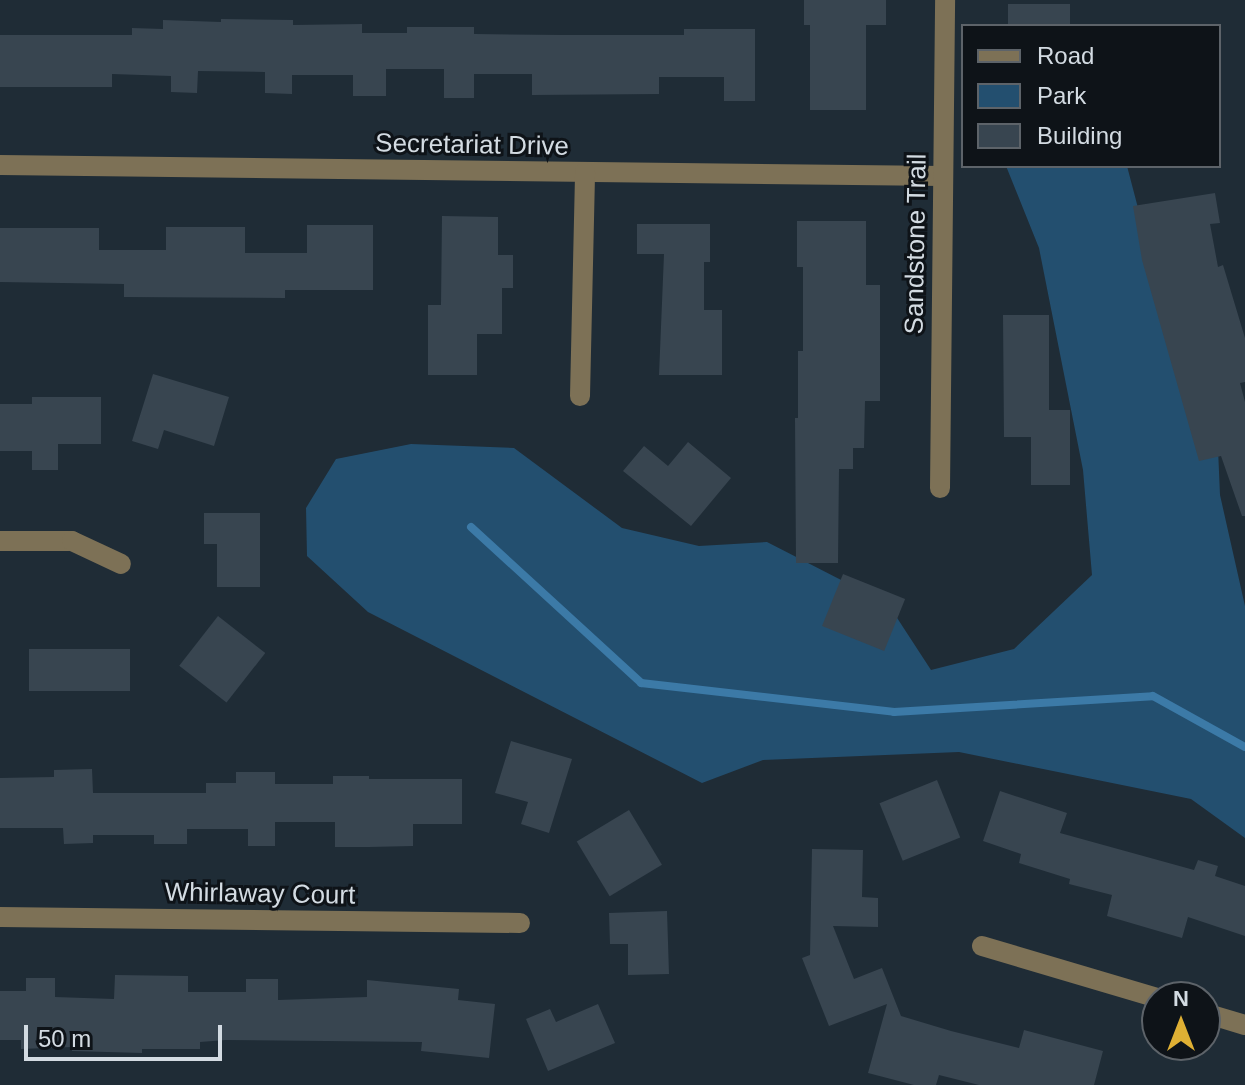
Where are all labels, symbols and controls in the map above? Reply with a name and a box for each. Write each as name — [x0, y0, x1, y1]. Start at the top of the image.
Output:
legend — [961, 24, 1221, 168]
text: Road — [1037, 42, 1094, 69]
text: Park — [1037, 82, 1086, 109]
text: Building — [1037, 122, 1122, 149]
street label: Secretariat Drive — [375, 128, 569, 162]
street label: Sandstone Trail — [899, 153, 933, 335]
street label: Whirlaway Court — [164, 877, 356, 911]
north arrow — [1141, 981, 1221, 1061]
text: N — [1173, 986, 1189, 1011]
scale bar — [28, 1009, 226, 1059]
text: 50 m — [38, 1025, 91, 1052]

